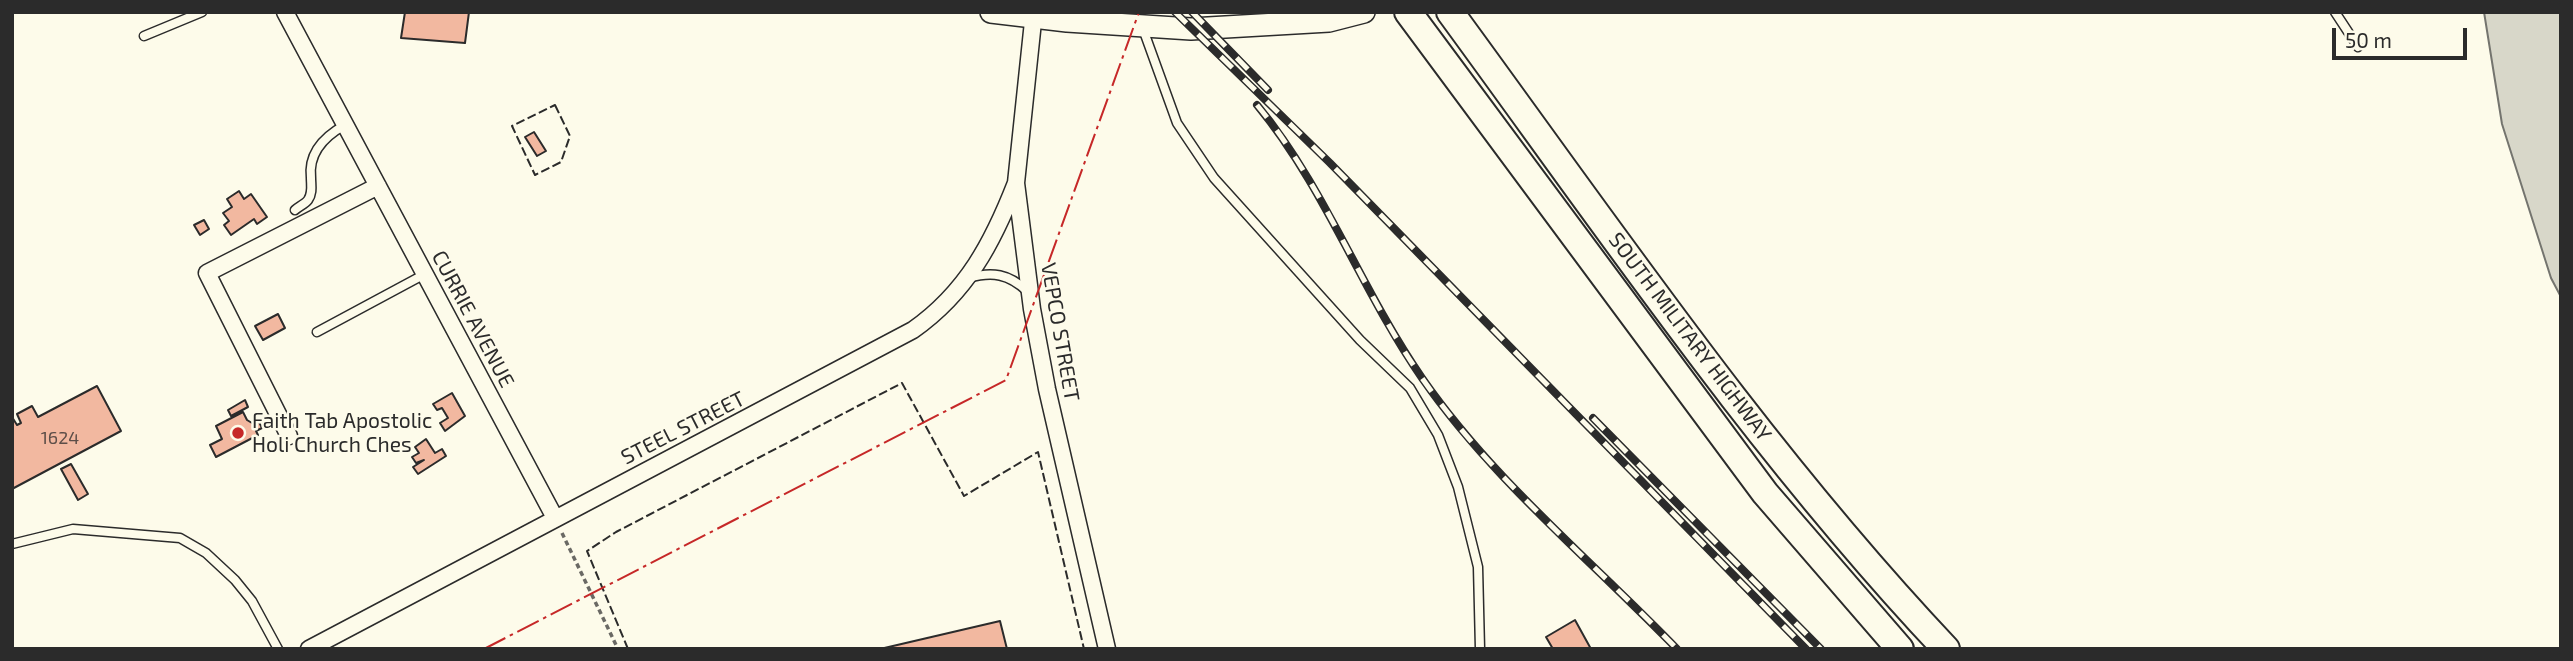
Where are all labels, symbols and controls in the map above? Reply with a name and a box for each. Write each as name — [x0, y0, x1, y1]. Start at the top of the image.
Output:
scale bar — [2335, 14, 2470, 58]
text: 50 m — [2345, 27, 2392, 52]
street label: SOUTH MILITARY HIGHWAY — [1603, 228, 1777, 446]
street label: CURRIE AVENUE — [426, 246, 520, 392]
street label: VEPCO STREET — [1035, 261, 1085, 403]
street label: STEEL STREET — [617, 386, 749, 470]
place label: Faith Tab Apostolic Holi Church Ches — [252, 408, 432, 458]
marker: Faith Tab Apostolic Holi Church Ches — [230, 425, 246, 441]
house number: 1624 — [41, 427, 79, 449]

